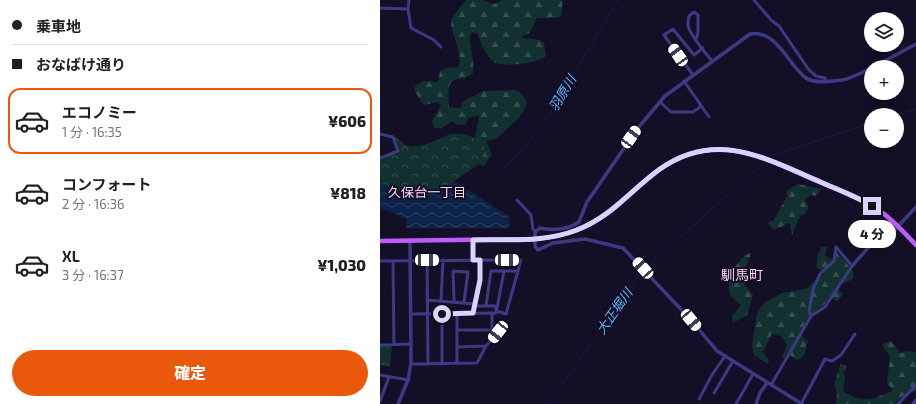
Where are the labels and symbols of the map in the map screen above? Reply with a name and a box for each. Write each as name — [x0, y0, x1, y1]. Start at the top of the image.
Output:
car — [666, 42, 690, 68]
water label: 羽原川 — [545, 70, 580, 114]
car — [619, 124, 643, 150]
district label: 久保台一丁目 — [388, 184, 466, 200]
route end — [863, 197, 881, 215]
callout: 4 分 — [848, 220, 896, 248]
car — [415, 254, 439, 266]
car — [495, 254, 519, 266]
car — [631, 255, 655, 281]
district label: 馴馬町 — [721, 266, 763, 283]
water label: 大正堀川 — [593, 283, 637, 337]
route start — [433, 305, 451, 323]
car — [679, 307, 703, 333]
car — [486, 319, 510, 345]

